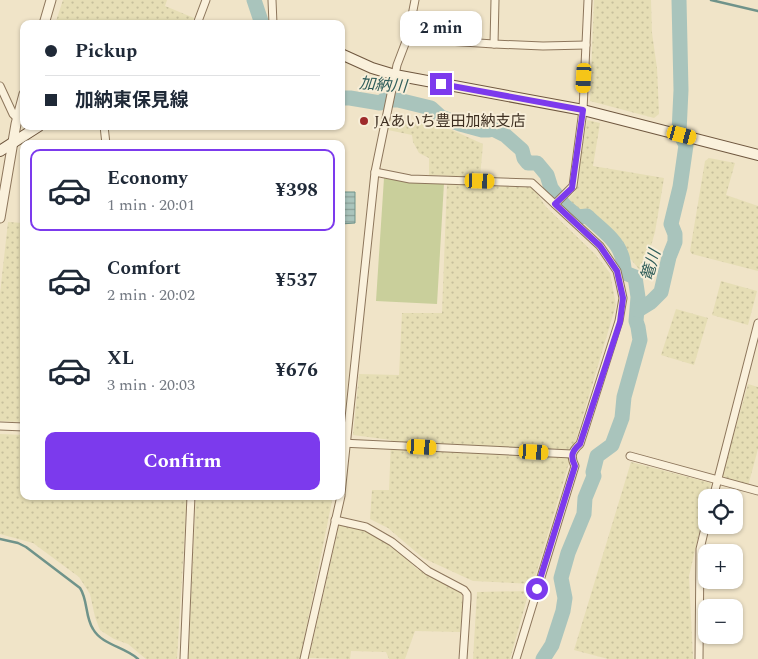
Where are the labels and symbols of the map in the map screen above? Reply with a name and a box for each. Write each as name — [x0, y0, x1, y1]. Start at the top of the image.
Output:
callout: 2 min — [400, 12, 482, 46]
car — [575, 63, 592, 93]
water label: 加納川 — [358, 71, 410, 99]
route end — [430, 73, 452, 95]
place label: JAあいち豊田加納支店 — [374, 110, 526, 133]
marker: JAあいち豊田加納支店 — [358, 115, 370, 127]
car — [665, 124, 698, 146]
car — [464, 173, 495, 189]
water label: 篭川 — [635, 245, 667, 284]
car — [406, 439, 437, 455]
car — [518, 444, 549, 460]
route start — [526, 578, 548, 600]

